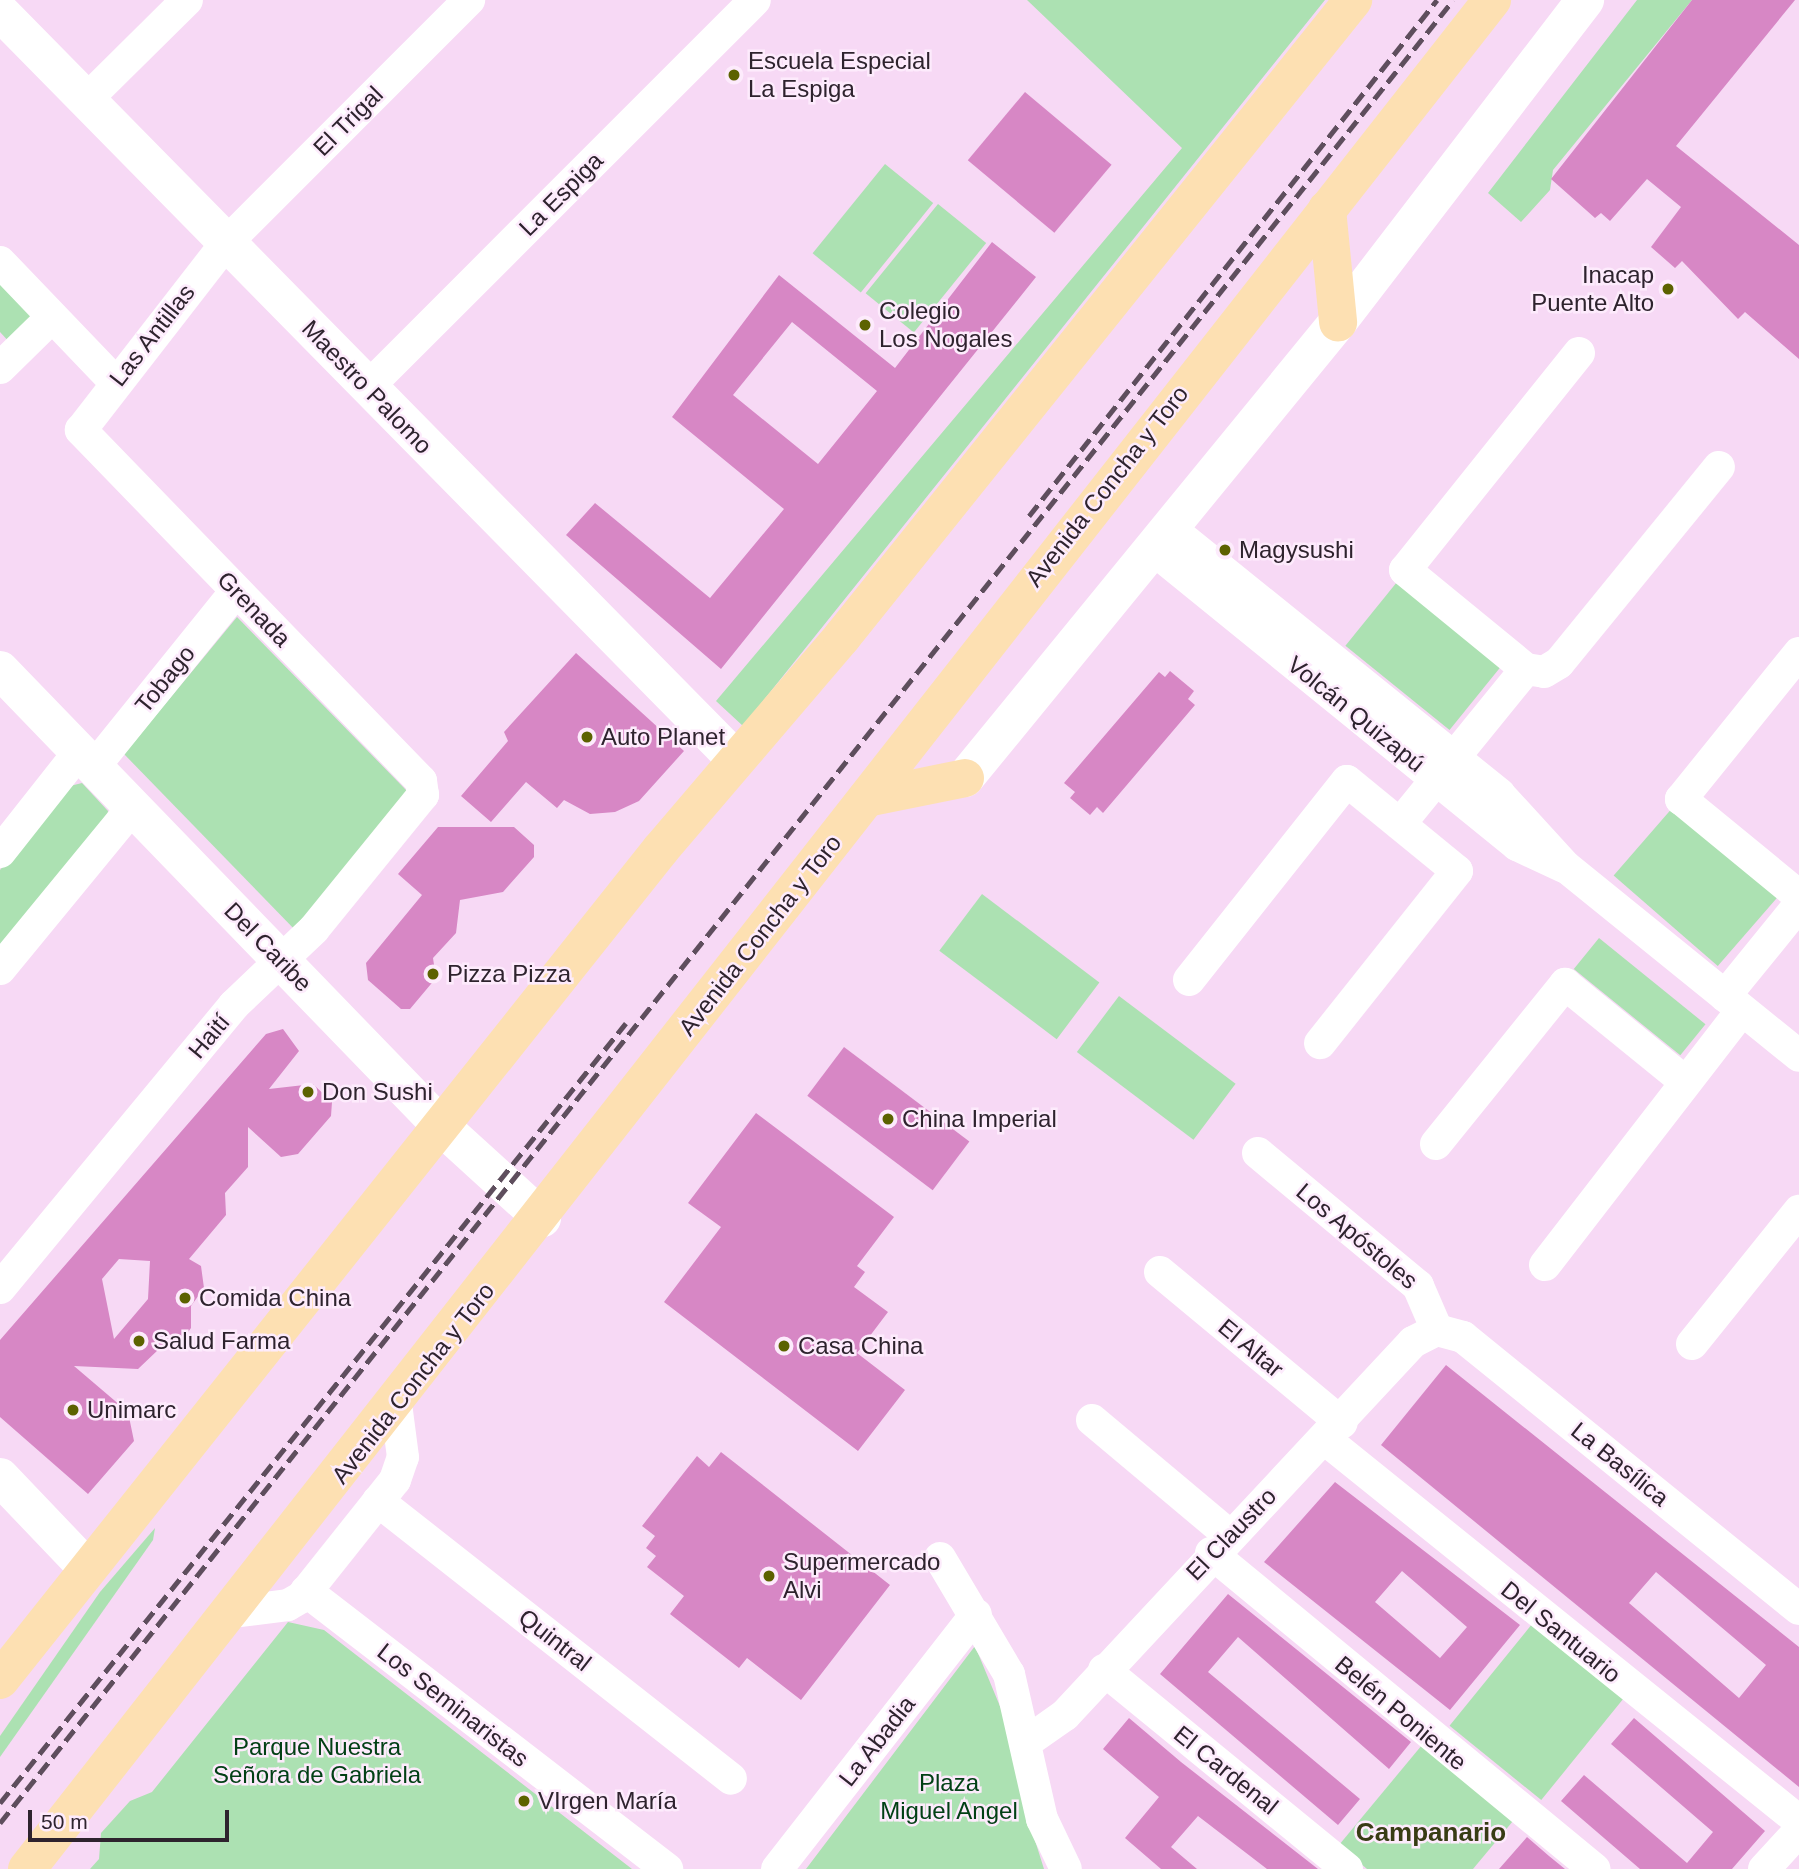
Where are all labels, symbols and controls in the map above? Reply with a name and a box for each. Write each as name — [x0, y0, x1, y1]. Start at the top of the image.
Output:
place label: Escuela Especial La Espiga — [748, 47, 931, 103]
marker: Escuela Especial La Espiga — [726, 67, 742, 83]
street label: El Trigal — [307, 80, 389, 162]
street label: La Espiga — [513, 146, 609, 242]
place label: Inacap Puente Alto — [1530, 261, 1654, 317]
street label: Las Antillas — [103, 278, 201, 392]
marker: Inacap Puente Alto — [1660, 281, 1676, 297]
place label: Colegio Los Nogales — [879, 297, 1012, 353]
street label: Maestro Palomo — [296, 314, 438, 460]
marker: Colegio Los Nogales — [857, 317, 873, 333]
street label: Avenida Concha y Toro — [1019, 380, 1195, 592]
place label: Magysushi — [1239, 536, 1354, 564]
marker: Magysushi — [1217, 542, 1233, 558]
street label: Grenada — [211, 565, 297, 653]
street label: Tobago — [129, 639, 201, 719]
street label: Volcán Quizapú — [1282, 650, 1430, 778]
place label: Auto Planet — [601, 723, 725, 751]
marker: Auto Planet — [579, 729, 595, 745]
street label: Avenida Concha y Toro — [672, 829, 848, 1041]
street label: Del Caribe — [218, 896, 318, 998]
place label: Pizza Pizza — [447, 960, 571, 988]
marker: Pizza Pizza — [425, 966, 441, 982]
street label: Haití — [182, 1008, 236, 1064]
place label: Don Sushi — [322, 1078, 433, 1106]
marker: Don Sushi — [300, 1084, 316, 1100]
place label: China Imperial — [902, 1105, 1057, 1133]
marker: China Imperial — [880, 1111, 896, 1127]
street label: Los Apóstoles — [1290, 1177, 1424, 1295]
street label: Avenida Concha y Toro — [325, 1277, 501, 1489]
place label: Comida China — [199, 1284, 351, 1312]
marker: Comida China — [177, 1290, 193, 1306]
street label: El Altar — [1212, 1312, 1290, 1384]
place label: Salud Farma — [153, 1327, 290, 1355]
place label: Casa China — [798, 1332, 923, 1360]
marker: Salud Farma — [131, 1333, 147, 1349]
marker: Casa China — [776, 1338, 792, 1354]
place label: Unimarc — [87, 1396, 176, 1424]
marker: Unimarc — [65, 1402, 81, 1418]
street label: La Basílica — [1565, 1416, 1675, 1512]
street label: El Claustro — [1180, 1482, 1282, 1586]
place label: Supermercado Alvi — [783, 1548, 940, 1604]
marker: Supermercado Alvi — [761, 1568, 777, 1584]
street label: Del Santuario — [1495, 1575, 1627, 1689]
street label: Quintral — [513, 1603, 597, 1677]
street label: Los Seminaristas — [372, 1637, 534, 1773]
street label: Belén Poniente — [1329, 1650, 1473, 1776]
street label: La Abadia — [832, 1690, 922, 1792]
street label: El Cardenal — [1168, 1719, 1284, 1821]
park label: Parque Nuestra Señora de Gabriela — [213, 1733, 421, 1789]
park label: Plaza Miguel Angel — [880, 1769, 1018, 1825]
place label: VIrgen María — [538, 1787, 677, 1815]
marker: VIrgen María — [516, 1793, 532, 1809]
scale bar — [32, 1796, 233, 1840]
text: 50 m — [41, 1810, 88, 1833]
district label: Campanario — [1356, 1817, 1506, 1849]

